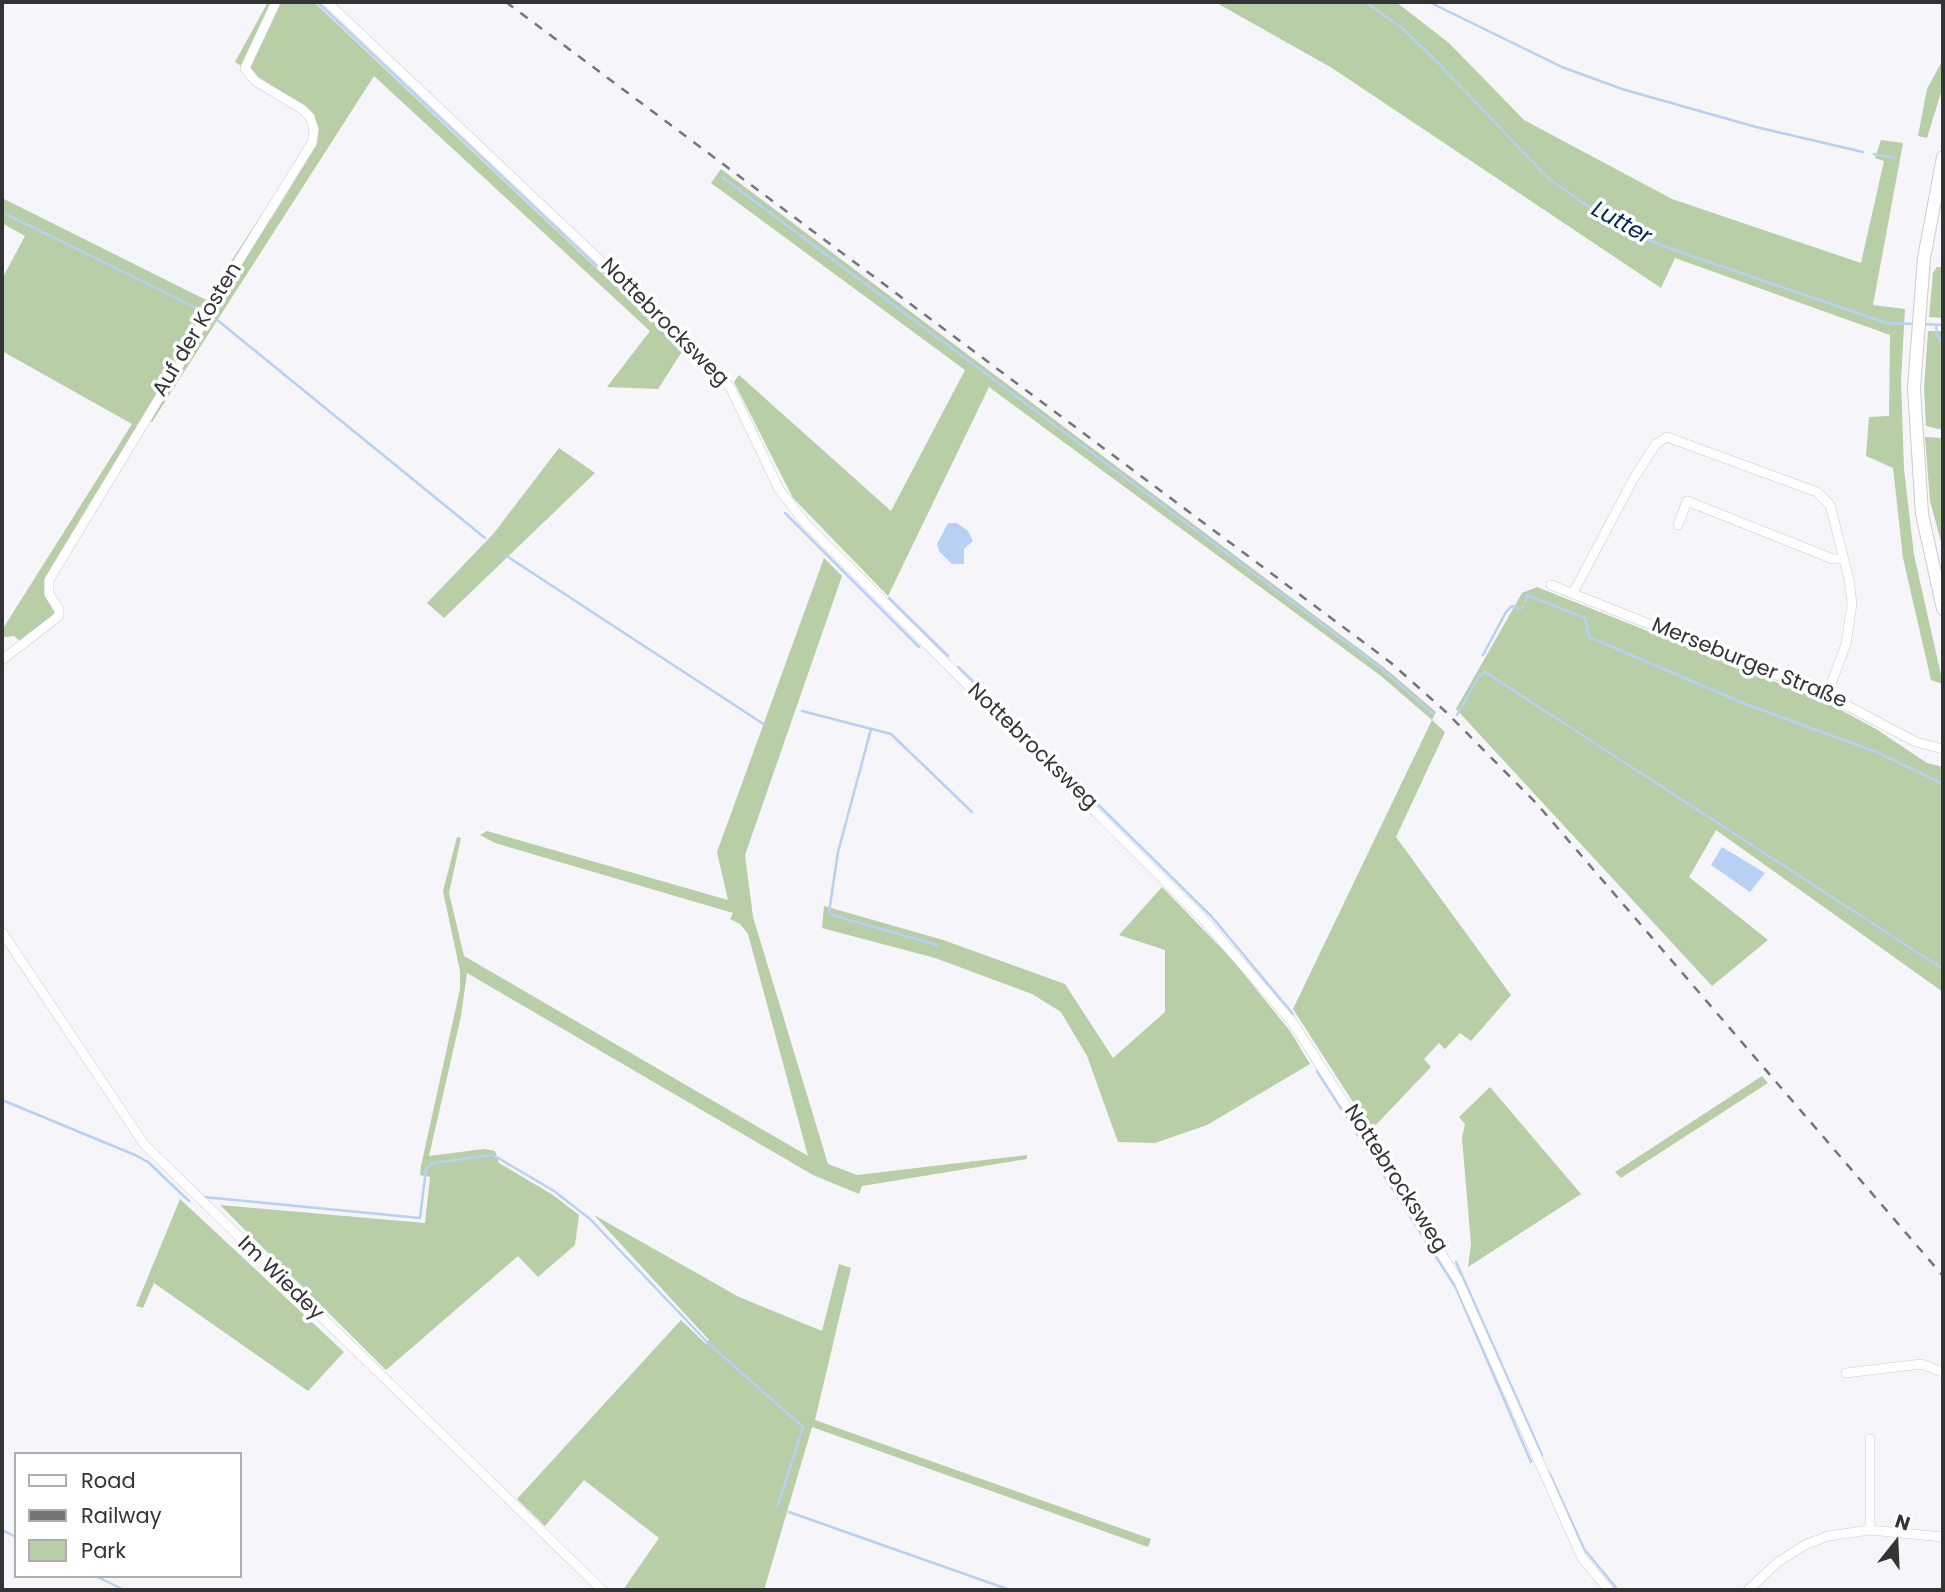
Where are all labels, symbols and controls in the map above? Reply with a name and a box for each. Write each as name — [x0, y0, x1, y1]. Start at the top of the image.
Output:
water label: Lutter — [1586, 196, 1656, 252]
street label: Nottebrocksweg — [595, 254, 733, 392]
street label: Auf der Kosten — [148, 258, 248, 402]
street label: Merseburger Straße — [1648, 613, 1850, 715]
street label: Nottebrocksweg — [962, 679, 1102, 815]
street label: Nottebrocksweg — [1338, 1100, 1452, 1258]
street label: Im Wiedey — [232, 1232, 328, 1326]
legend — [14, 1452, 242, 1578]
text: Road — [81, 1466, 136, 1495]
text: Railway — [81, 1501, 162, 1530]
north arrow — [1861, 1508, 1931, 1578]
text: N — [1892, 1508, 1914, 1538]
text: Park — [81, 1536, 126, 1565]

